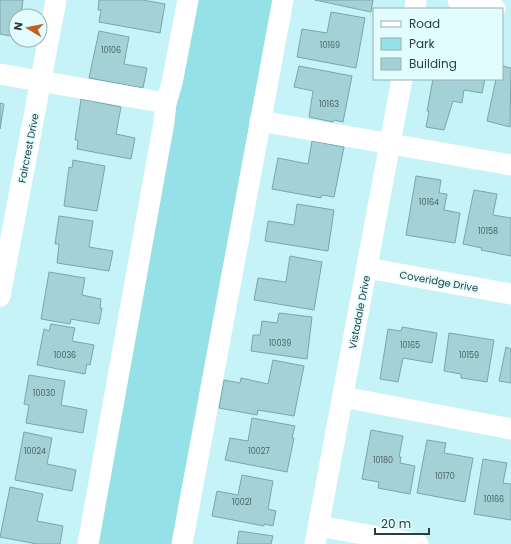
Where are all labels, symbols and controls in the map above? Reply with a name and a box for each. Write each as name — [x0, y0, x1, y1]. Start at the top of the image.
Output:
north arrow — [8, 8, 48, 48]
legend — [373, 8, 503, 80]
text: Road — [409, 15, 440, 32]
text: N — [10, 21, 27, 32]
text: Park — [409, 35, 436, 52]
house number: 10169 — [320, 40, 340, 51]
house number: 10106 — [101, 45, 121, 56]
text: Building — [409, 55, 457, 72]
house number: 10163 — [319, 99, 339, 110]
street label: Faircrest Drive — [14, 112, 43, 184]
house number: 10164 — [419, 197, 439, 208]
house number: 10158 — [478, 226, 498, 237]
street label: Coveridge Drive — [398, 267, 479, 296]
street label: Vistadale Drive — [345, 274, 374, 350]
house number: 10039 — [269, 338, 291, 349]
house number: 10165 — [400, 340, 420, 351]
house number: 10036 — [54, 350, 76, 361]
house number: 10159 — [459, 350, 479, 361]
house number: 10030 — [33, 388, 55, 399]
house number: 10024 — [24, 446, 46, 457]
house number: 10027 — [248, 446, 270, 457]
house number: 10180 — [373, 455, 393, 466]
house number: 10170 — [435, 471, 455, 482]
house number: 10166 — [484, 494, 504, 505]
house number: 10021 — [232, 497, 252, 508]
scale bar — [375, 510, 429, 536]
text: 20 m — [381, 515, 411, 532]

